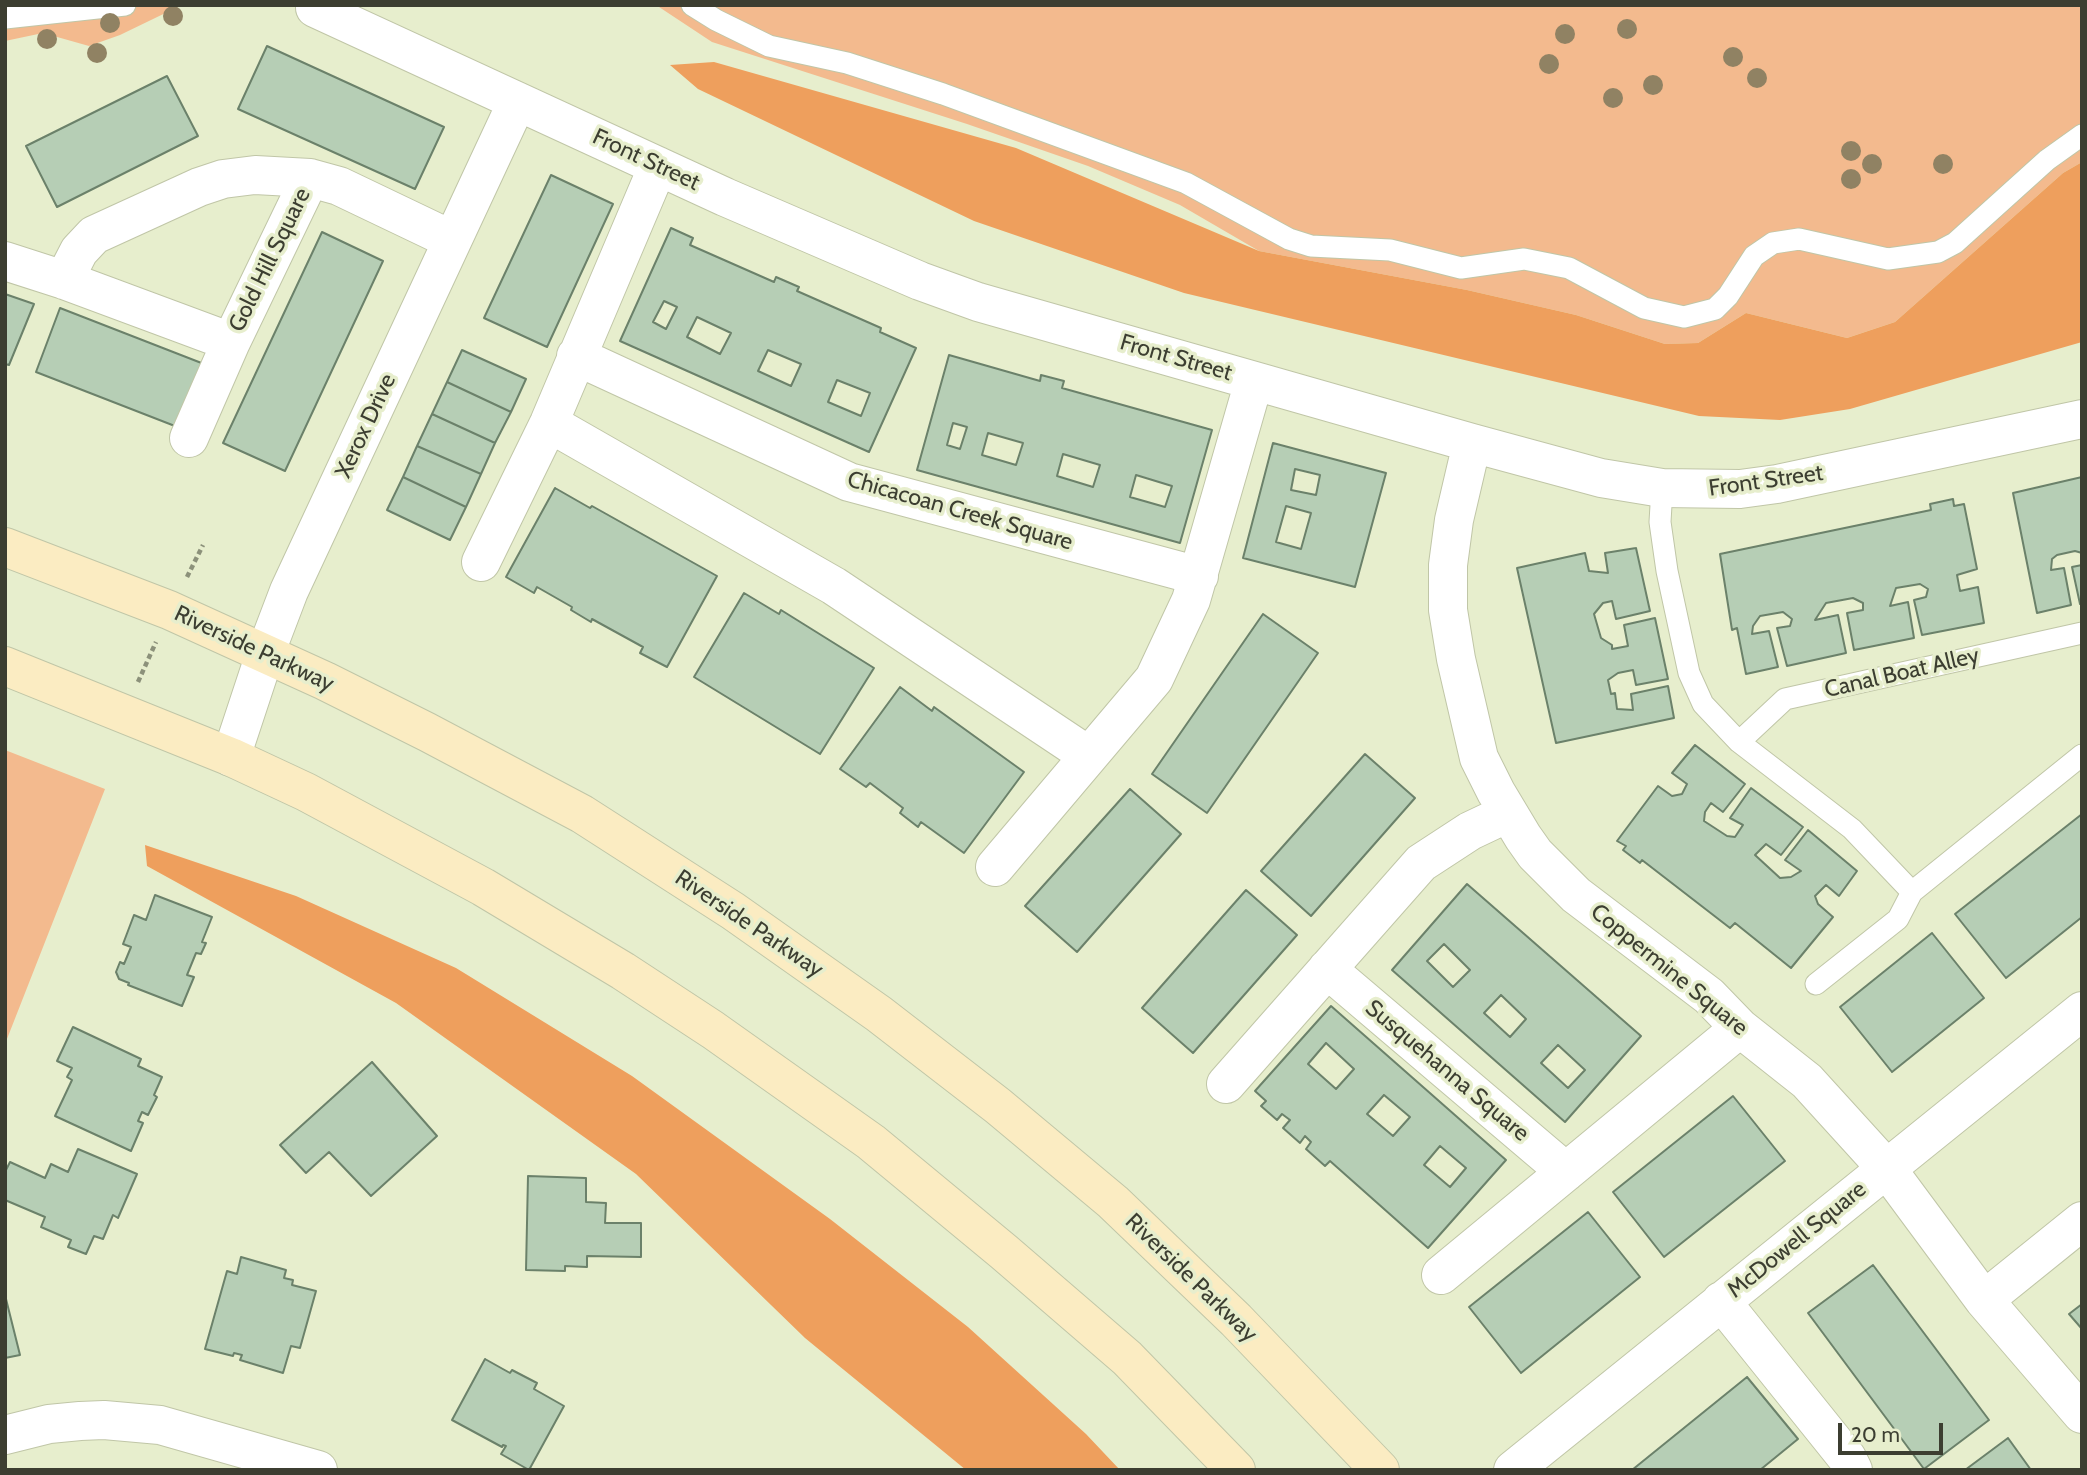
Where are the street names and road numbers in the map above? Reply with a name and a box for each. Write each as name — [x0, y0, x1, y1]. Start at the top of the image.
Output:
street label: Front Street — [588, 123, 704, 197]
street label: Gold Hill Square — [223, 184, 317, 336]
street label: Front Street — [1117, 329, 1235, 387]
street label: Xerox Drive — [330, 370, 402, 482]
street label: Front Street — [1707, 459, 1825, 503]
street label: Chicacoan Creek Square — [844, 466, 1076, 556]
street label: Riverside Parkway — [170, 600, 338, 698]
street label: Canal Boat Alley — [1822, 642, 1982, 704]
street label: Riverside Parkway — [670, 864, 828, 984]
street label: Coppermine Square — [1585, 898, 1753, 1042]
street label: Susquehanna Square — [1360, 995, 1534, 1147]
street label: McDowell Square — [1722, 1176, 1872, 1304]
street label: Riverside Parkway — [1119, 1208, 1263, 1348]

